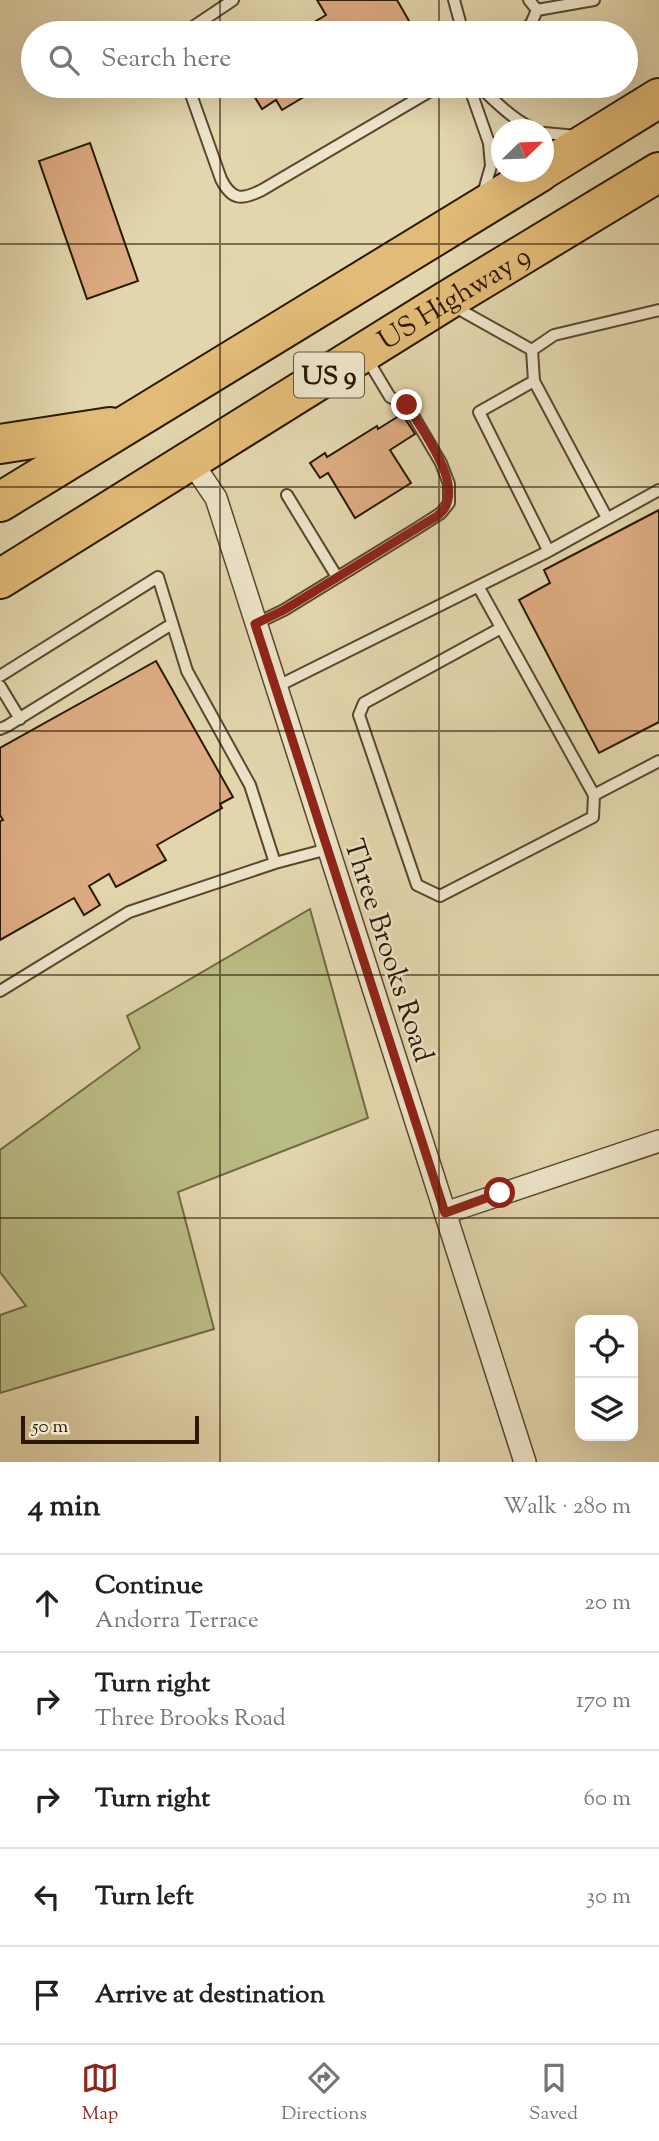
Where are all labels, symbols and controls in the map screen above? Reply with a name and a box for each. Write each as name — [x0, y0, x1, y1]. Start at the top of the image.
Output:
search box — [21, 21, 638, 98]
icon: search — [45, 41, 83, 79]
text: Search here — [101, 41, 231, 78]
north arrow — [491, 119, 554, 182]
street label: US Highway 9 — [371, 237, 539, 362]
road number: US 9 — [294, 352, 364, 398]
route end — [391, 389, 422, 420]
street label: Three Brooks Road — [332, 834, 442, 1068]
route start — [484, 1177, 515, 1208]
map controls — [575, 1315, 638, 1441]
button: locate — [575, 1315, 638, 1378]
button: layers — [575, 1378, 638, 1441]
scale bar — [21, 1413, 200, 1445]
text: 50 m — [32, 1414, 68, 1441]
text: 4 min — [28, 1486, 101, 1529]
text: Walk · 280 m — [503, 1491, 631, 1524]
text: Continue — [95, 1568, 203, 1605]
icon: ahead — [28, 1584, 66, 1622]
text: 20 m — [584, 1587, 631, 1620]
text: Andorra Terrace — [95, 1605, 259, 1638]
text: Turn right — [95, 1666, 210, 1703]
icon: right — [28, 1682, 66, 1720]
text: 170 m — [576, 1685, 631, 1718]
text: Three Brooks Road — [95, 1703, 286, 1736]
icon: right — [28, 1780, 66, 1818]
text: Turn right — [95, 1781, 210, 1818]
text: 60 m — [583, 1783, 631, 1816]
icon: left — [28, 1878, 66, 1916]
text: Turn left — [95, 1879, 194, 1916]
text: 30 m — [586, 1881, 631, 1914]
icon: arrive — [28, 1976, 66, 2014]
text: Arrive at destination — [95, 1977, 325, 2014]
tab: Map — [81, 2059, 119, 2128]
tab: Directions — [281, 2059, 367, 2128]
tab: Saved — [529, 2059, 578, 2128]

